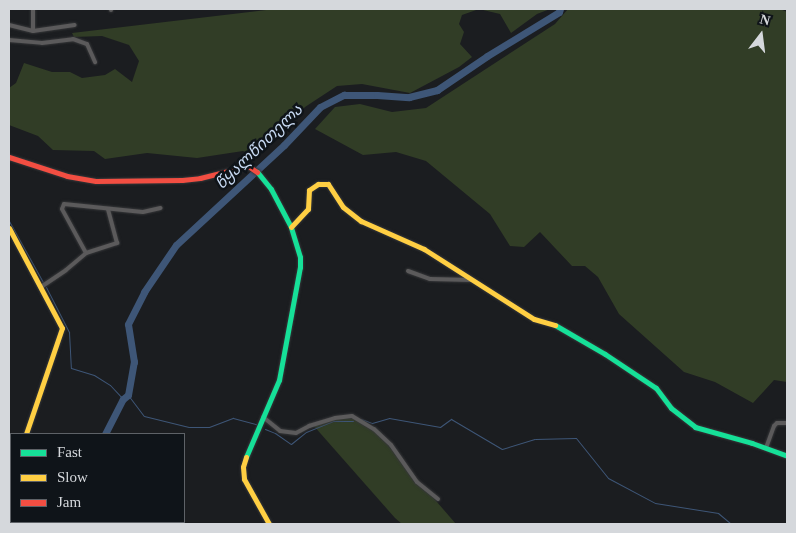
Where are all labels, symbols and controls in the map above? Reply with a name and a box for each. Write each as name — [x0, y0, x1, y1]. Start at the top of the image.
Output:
north arrow — [736, 10, 786, 60]
text: N — [758, 11, 772, 29]
water label: წყალწითელა — [211, 101, 307, 193]
legend — [10, 433, 185, 523]
text: Fast — [57, 444, 82, 460]
text: Slow — [57, 469, 88, 485]
text: Jam — [57, 494, 81, 510]

